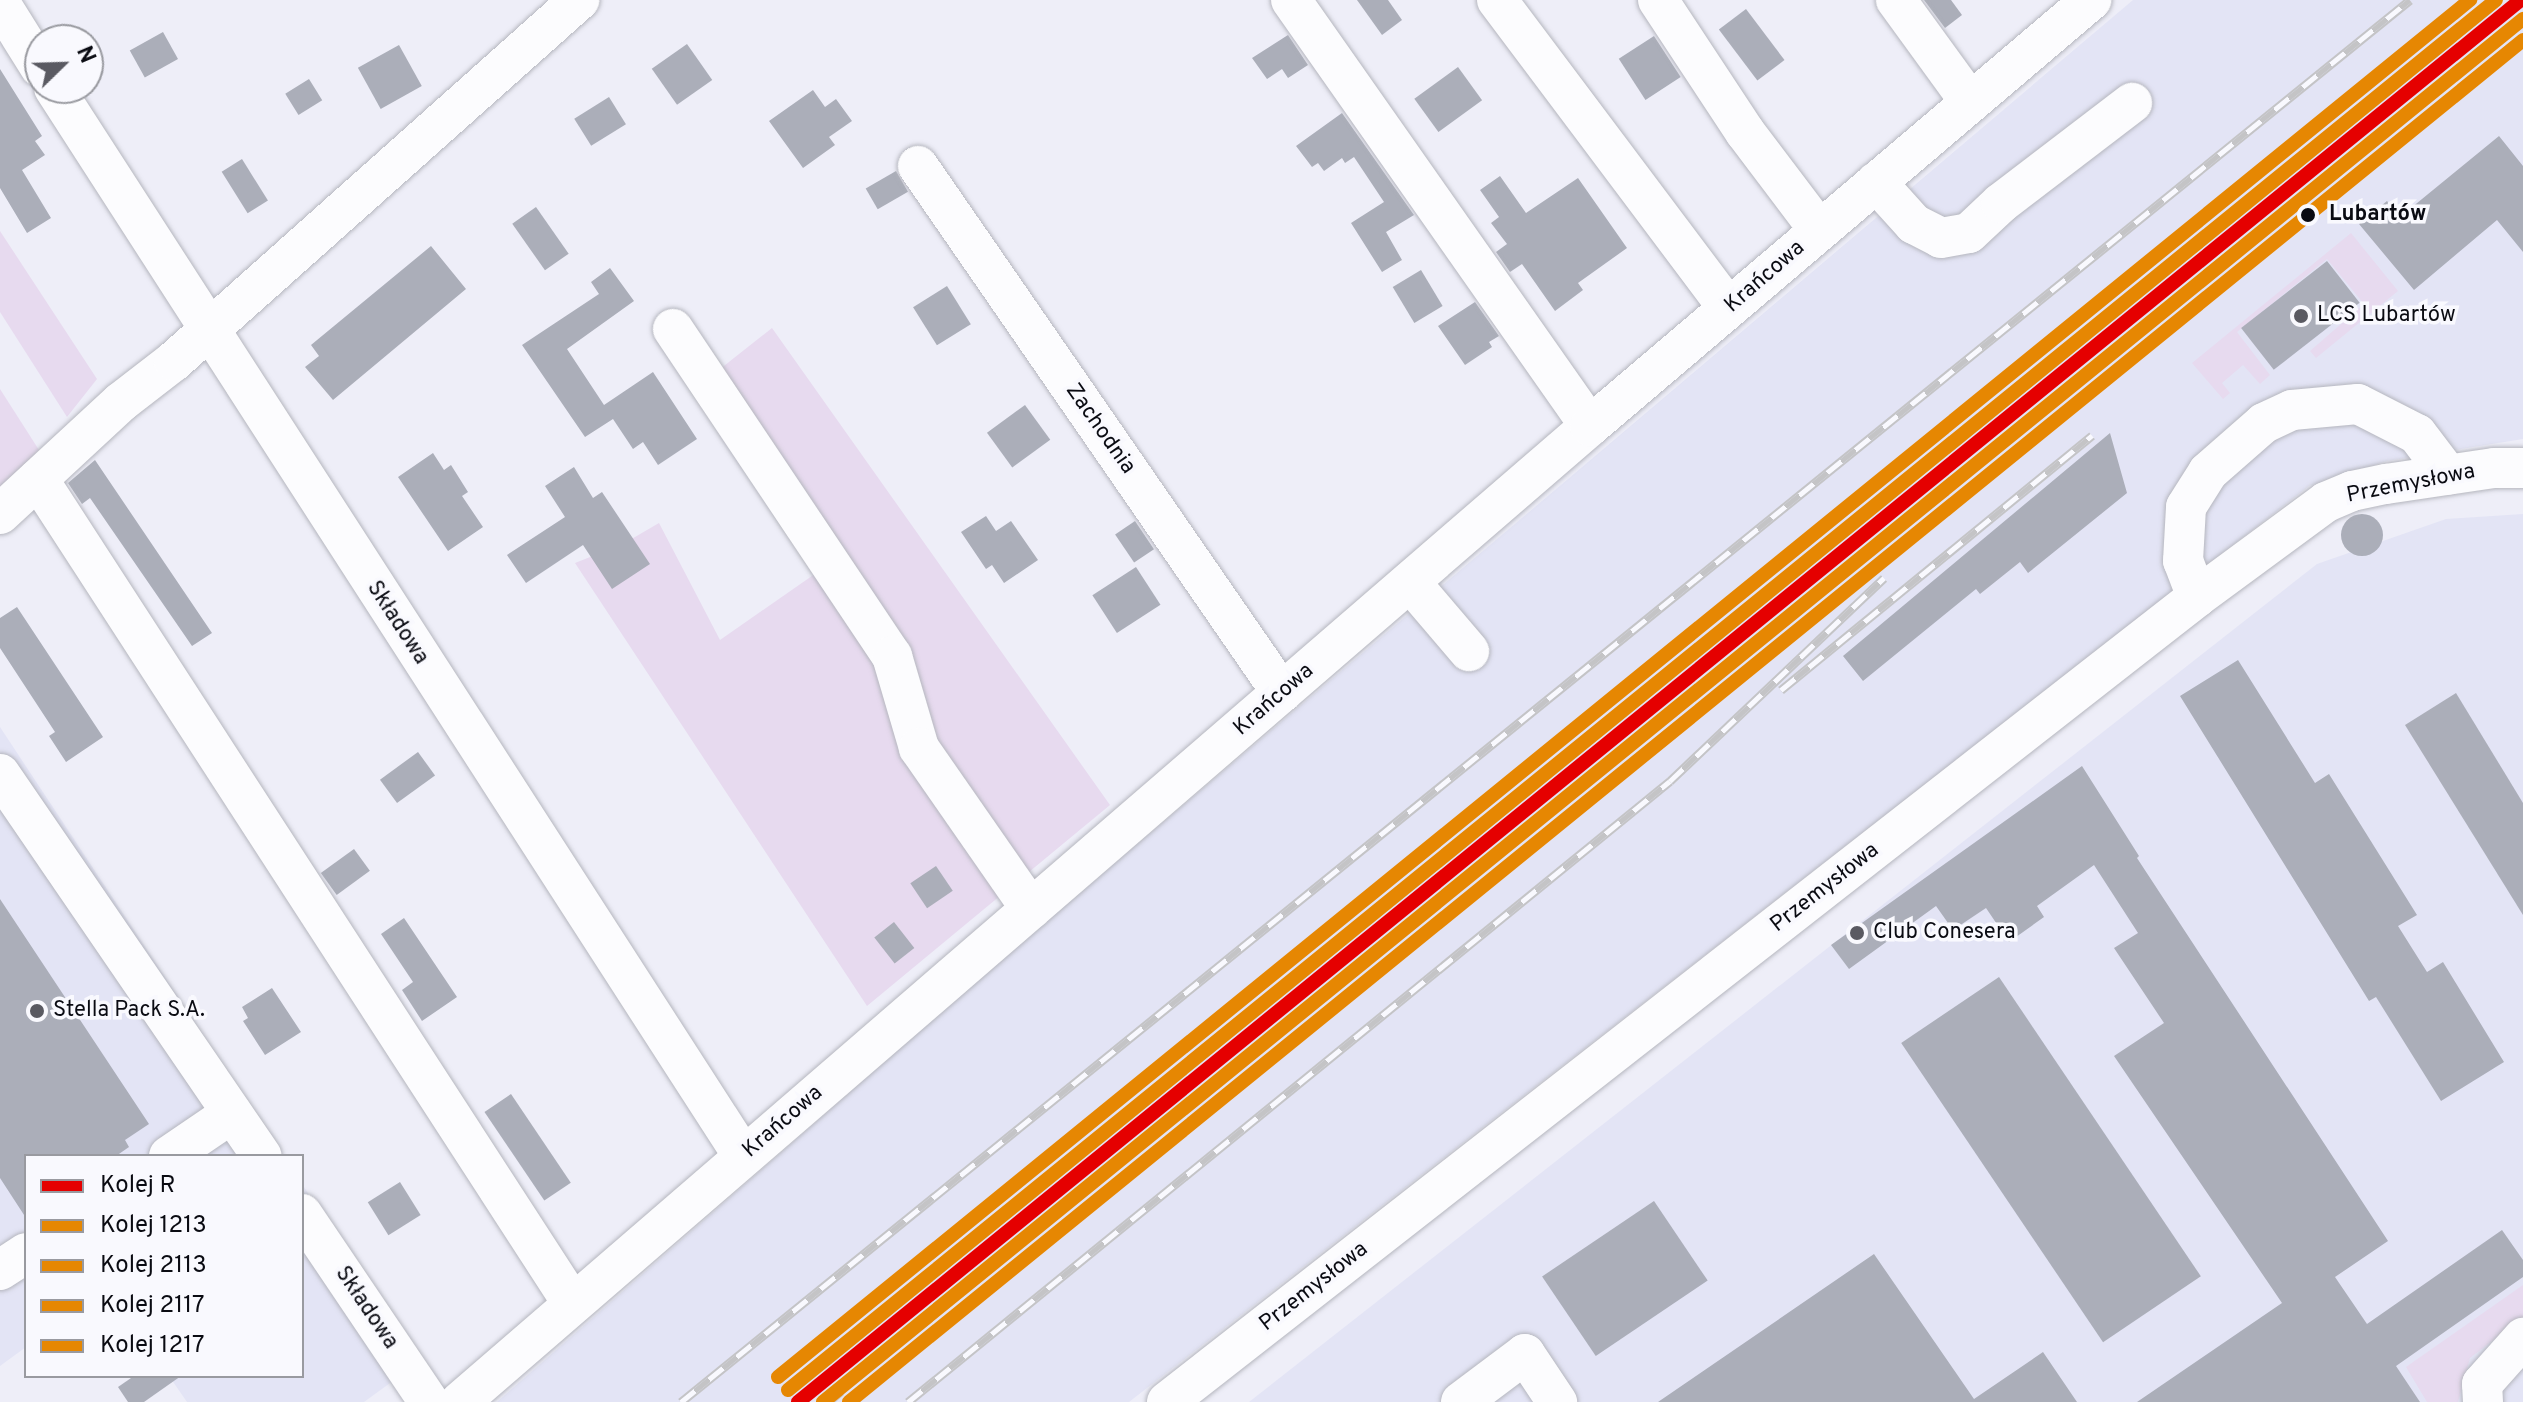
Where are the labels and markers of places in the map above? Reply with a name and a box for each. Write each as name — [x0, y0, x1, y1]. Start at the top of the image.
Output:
marker: Lubartów — [2294, 201, 2322, 229]
place label: Lubartów — [2329, 202, 2426, 228]
place label: LCS Lubartów — [2317, 303, 2456, 329]
marker: LCS Lubartów — [2292, 307, 2310, 325]
place label: Club Conesera — [1873, 920, 2016, 946]
marker: Club Conesera — [1848, 924, 1866, 942]
place label: Stella Pack S.A. — [53, 998, 205, 1024]
marker: Stella Pack S.A. — [28, 1002, 46, 1020]

